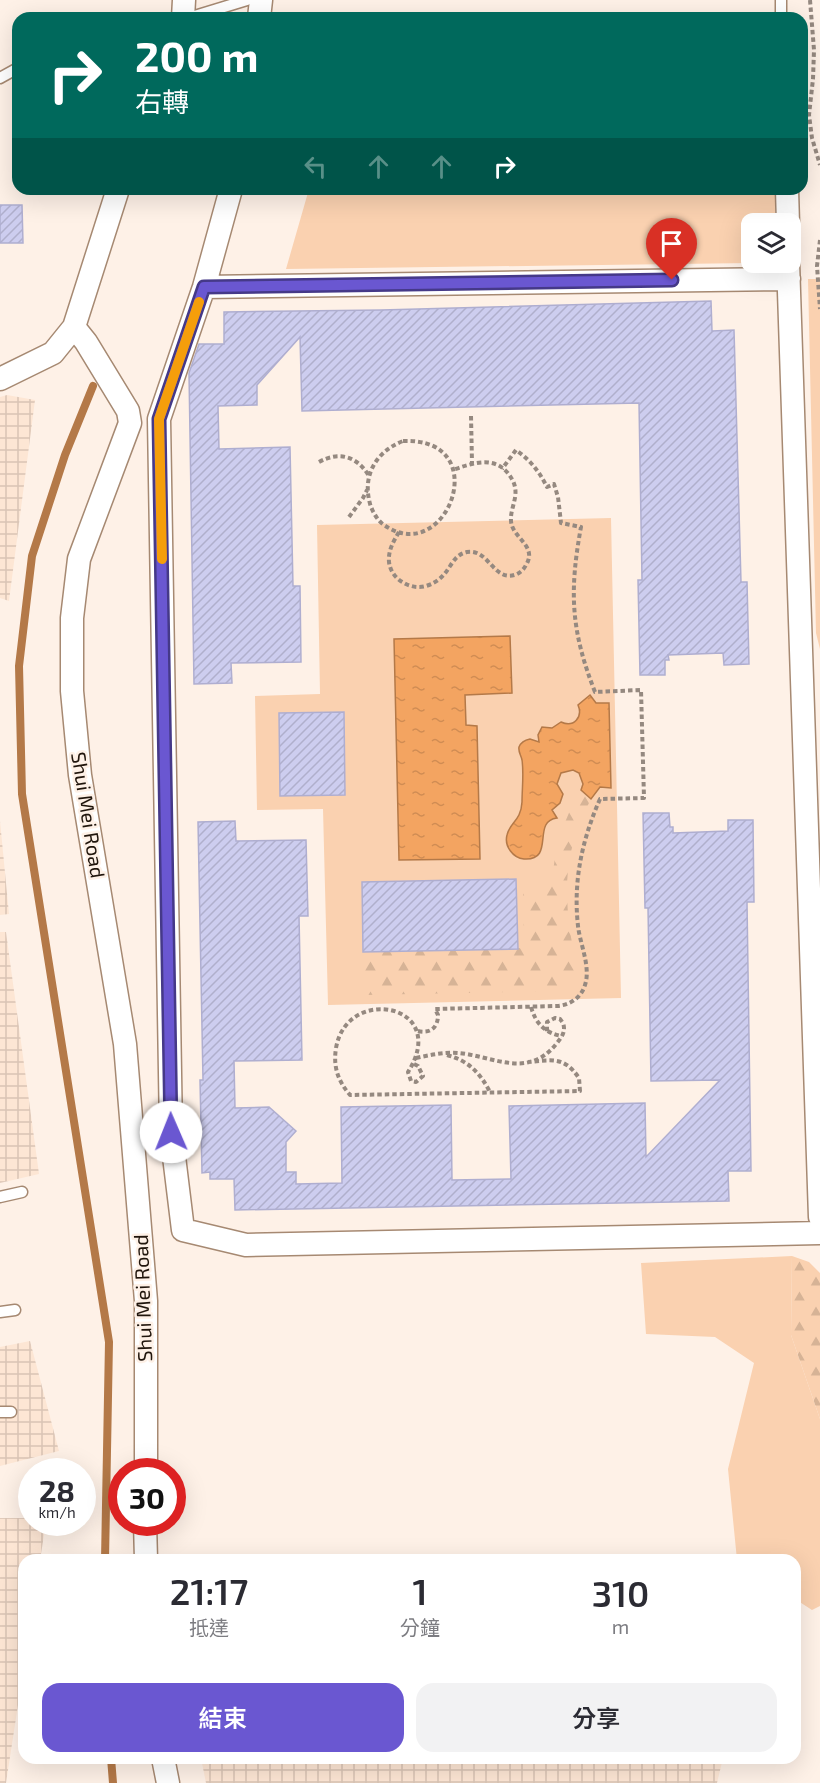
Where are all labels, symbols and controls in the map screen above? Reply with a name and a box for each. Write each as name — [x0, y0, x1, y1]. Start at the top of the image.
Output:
text: 200 m — [135, 30, 258, 80]
icon: right — [36, 36, 114, 114]
text: 右轉 — [135, 85, 189, 117]
icon: left — [299, 150, 332, 183]
icon: ahead — [362, 150, 395, 183]
icon: ahead — [425, 150, 458, 183]
icon: right — [488, 150, 521, 183]
map controls — [741, 213, 801, 273]
button: layers — [741, 213, 801, 273]
pin — [646, 218, 697, 280]
icon: arrive — [655, 227, 688, 260]
street label: Shui Mei Road — [67, 750, 111, 880]
position arrow — [139, 1100, 203, 1164]
street label: Shui Mei Road — [128, 1234, 156, 1362]
speed limit sign: 30 — [108, 1458, 186, 1536]
text: 28 — [39, 1472, 75, 1508]
text: km/h — [38, 1503, 76, 1521]
text: 21:17 — [170, 1569, 248, 1612]
text: 1 — [412, 1569, 427, 1612]
text: 310 — [592, 1571, 649, 1614]
text: m — [612, 1614, 629, 1638]
text: 抵達 — [189, 1615, 229, 1639]
text: 分鐘 — [400, 1615, 440, 1639]
button: 結束 — [42, 1683, 404, 1752]
button: 分享 — [416, 1683, 777, 1752]

